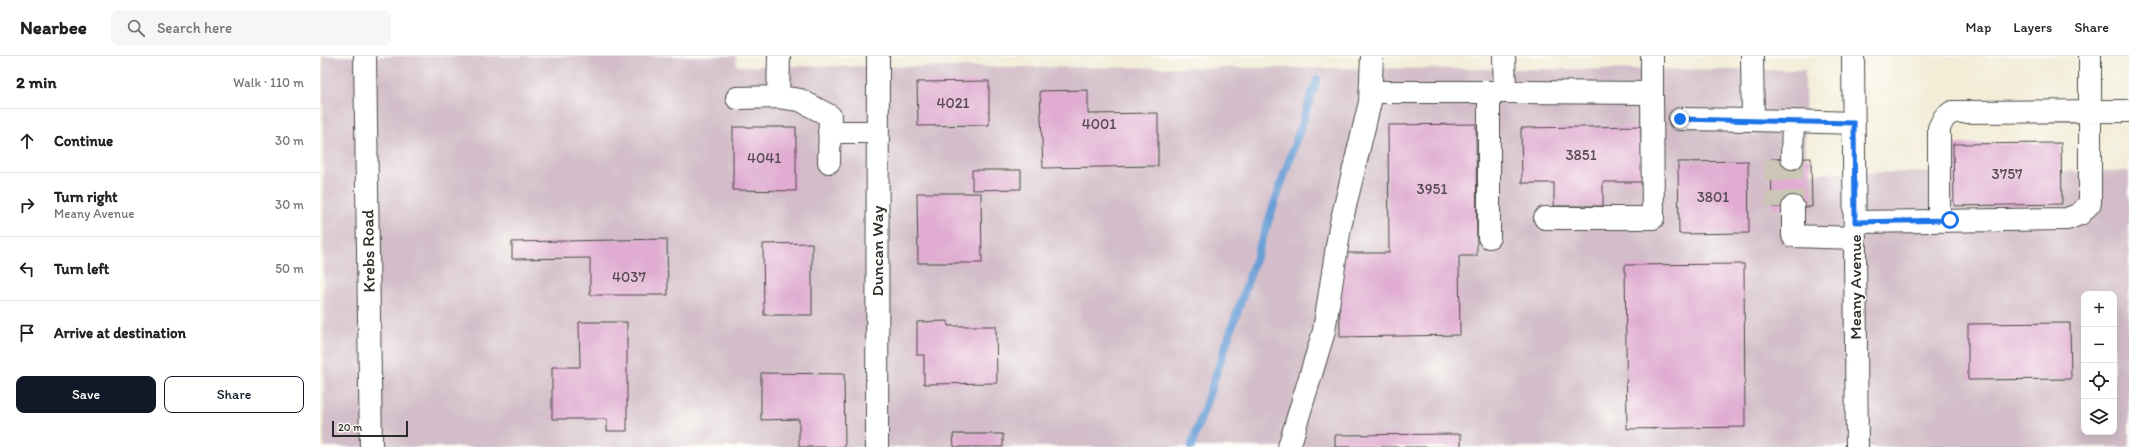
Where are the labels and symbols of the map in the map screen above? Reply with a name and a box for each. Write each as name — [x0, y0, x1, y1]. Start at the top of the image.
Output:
house number: 4021 — [936, 94, 970, 112]
route end — [1671, 110, 1689, 128]
house number: 4001 — [1082, 115, 1116, 133]
house number: 3851 — [1565, 146, 1597, 164]
house number: 4041 — [747, 149, 781, 167]
house number: 3757 — [1992, 165, 2023, 183]
house number: 3951 — [1417, 180, 1447, 198]
house number: 3801 — [1697, 188, 1729, 206]
street label: Duncan Way — [867, 205, 887, 297]
street label: Krebs Road — [357, 209, 379, 293]
route start — [1941, 211, 1959, 229]
street label: Meany Avenue — [1845, 234, 1865, 340]
house number: 4037 — [612, 268, 646, 286]
scale bar — [332, 419, 408, 438]

